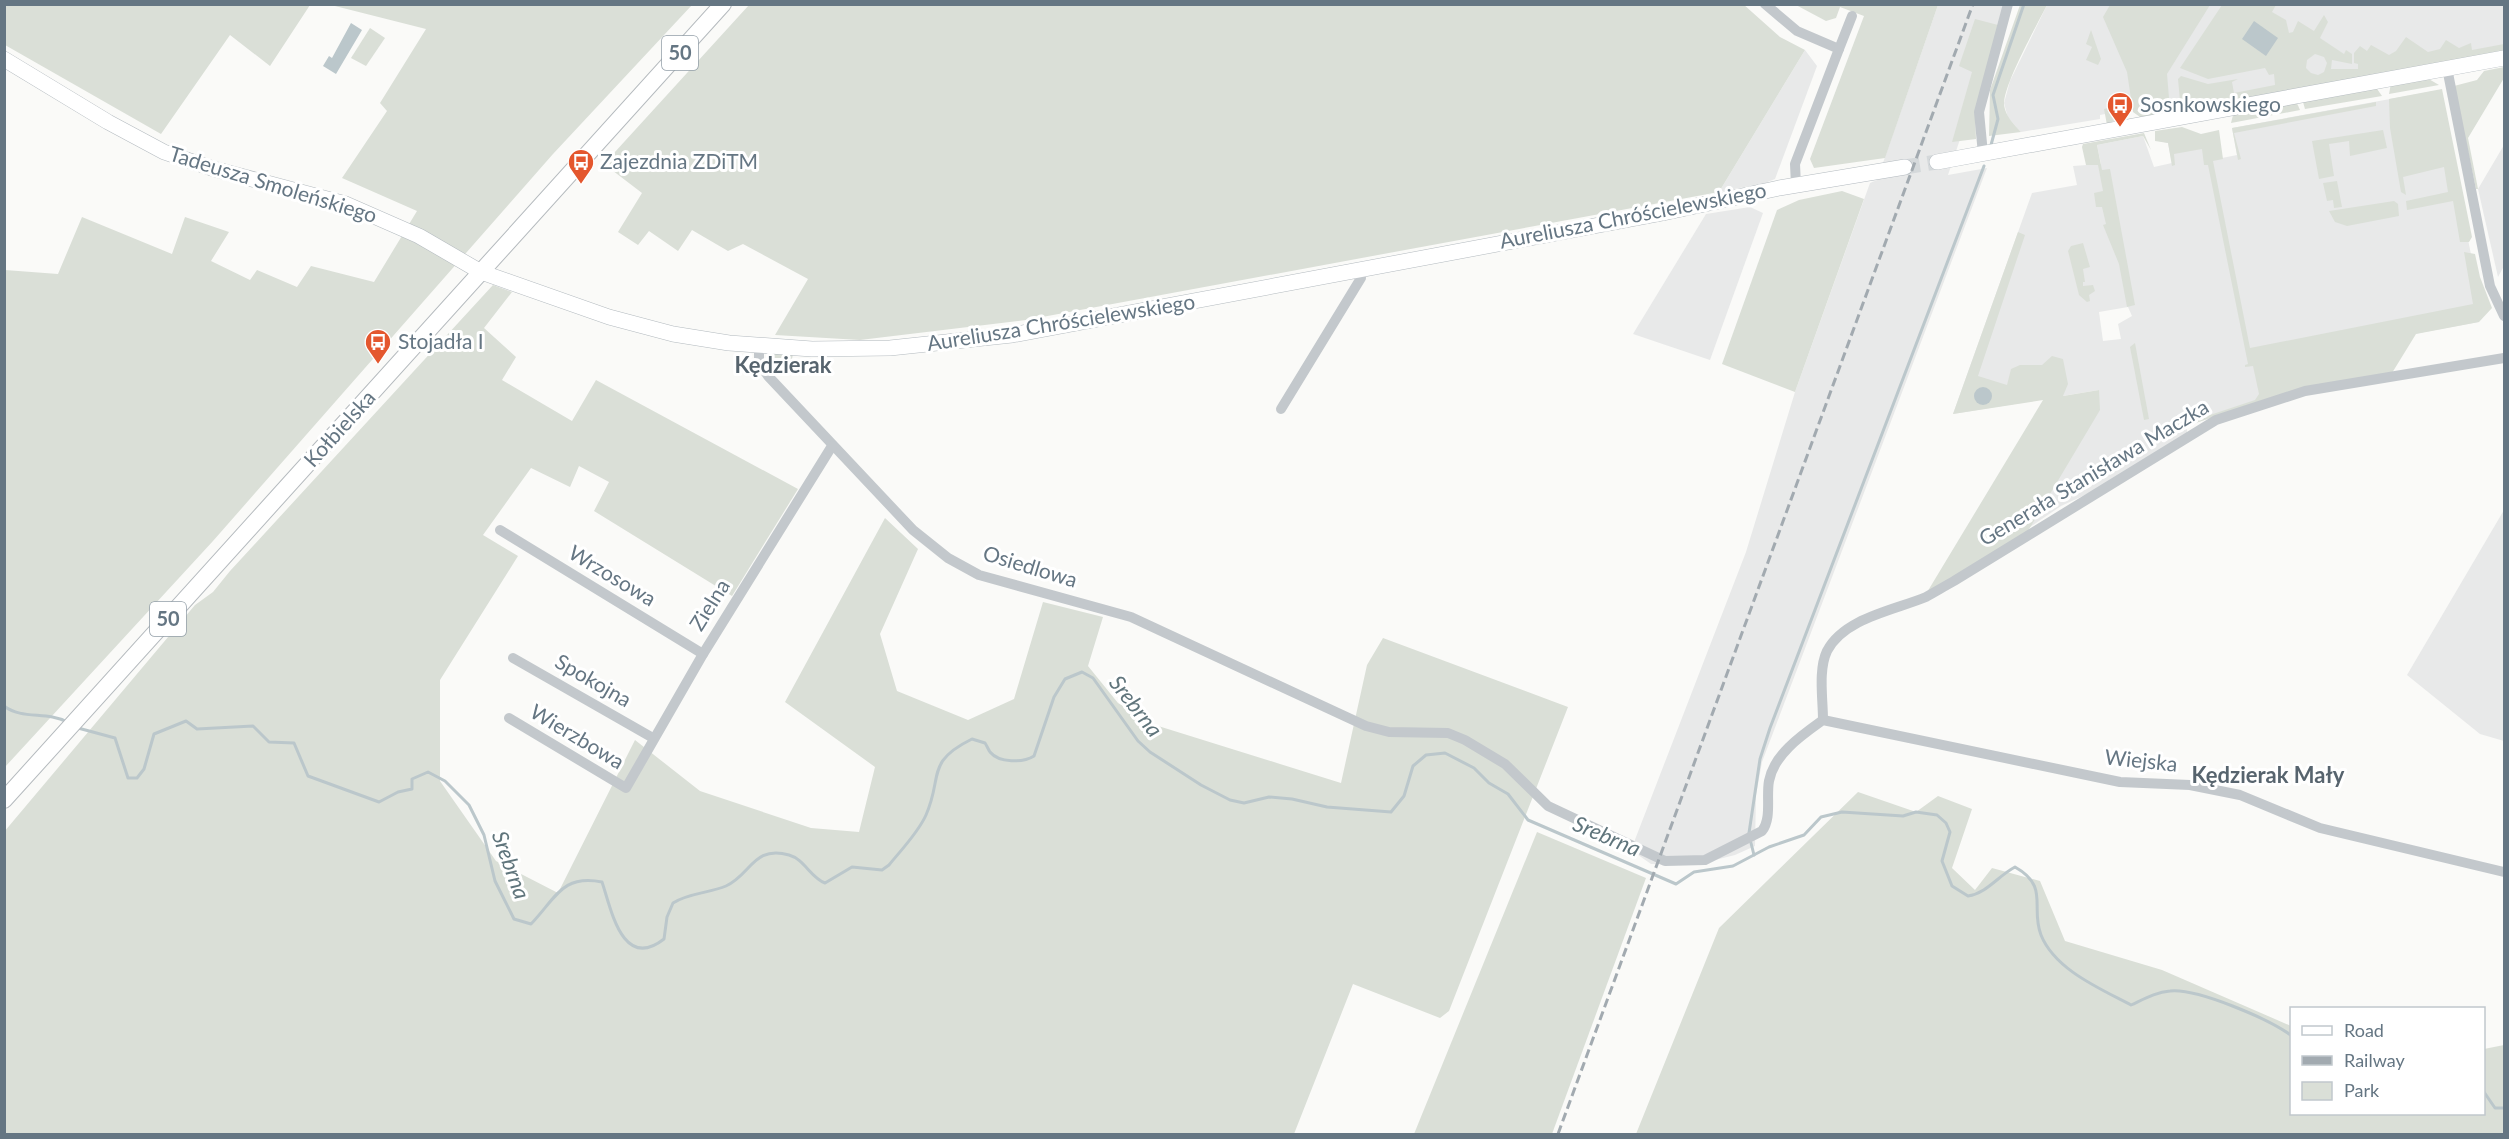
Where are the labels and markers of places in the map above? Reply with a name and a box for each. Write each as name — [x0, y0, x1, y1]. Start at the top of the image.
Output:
bus stop icon: Sosnkowskiego — [2105, 90, 2135, 128]
place label: Sosnkowskiego — [2140, 91, 2281, 116]
bus stop icon: Zajezdnia ZDiTM — [566, 147, 596, 185]
place label: Zajezdnia ZDiTM — [600, 148, 758, 173]
bus stop icon: Stojadła I — [363, 327, 393, 365]
place label: Stojadła I — [398, 328, 484, 353]

